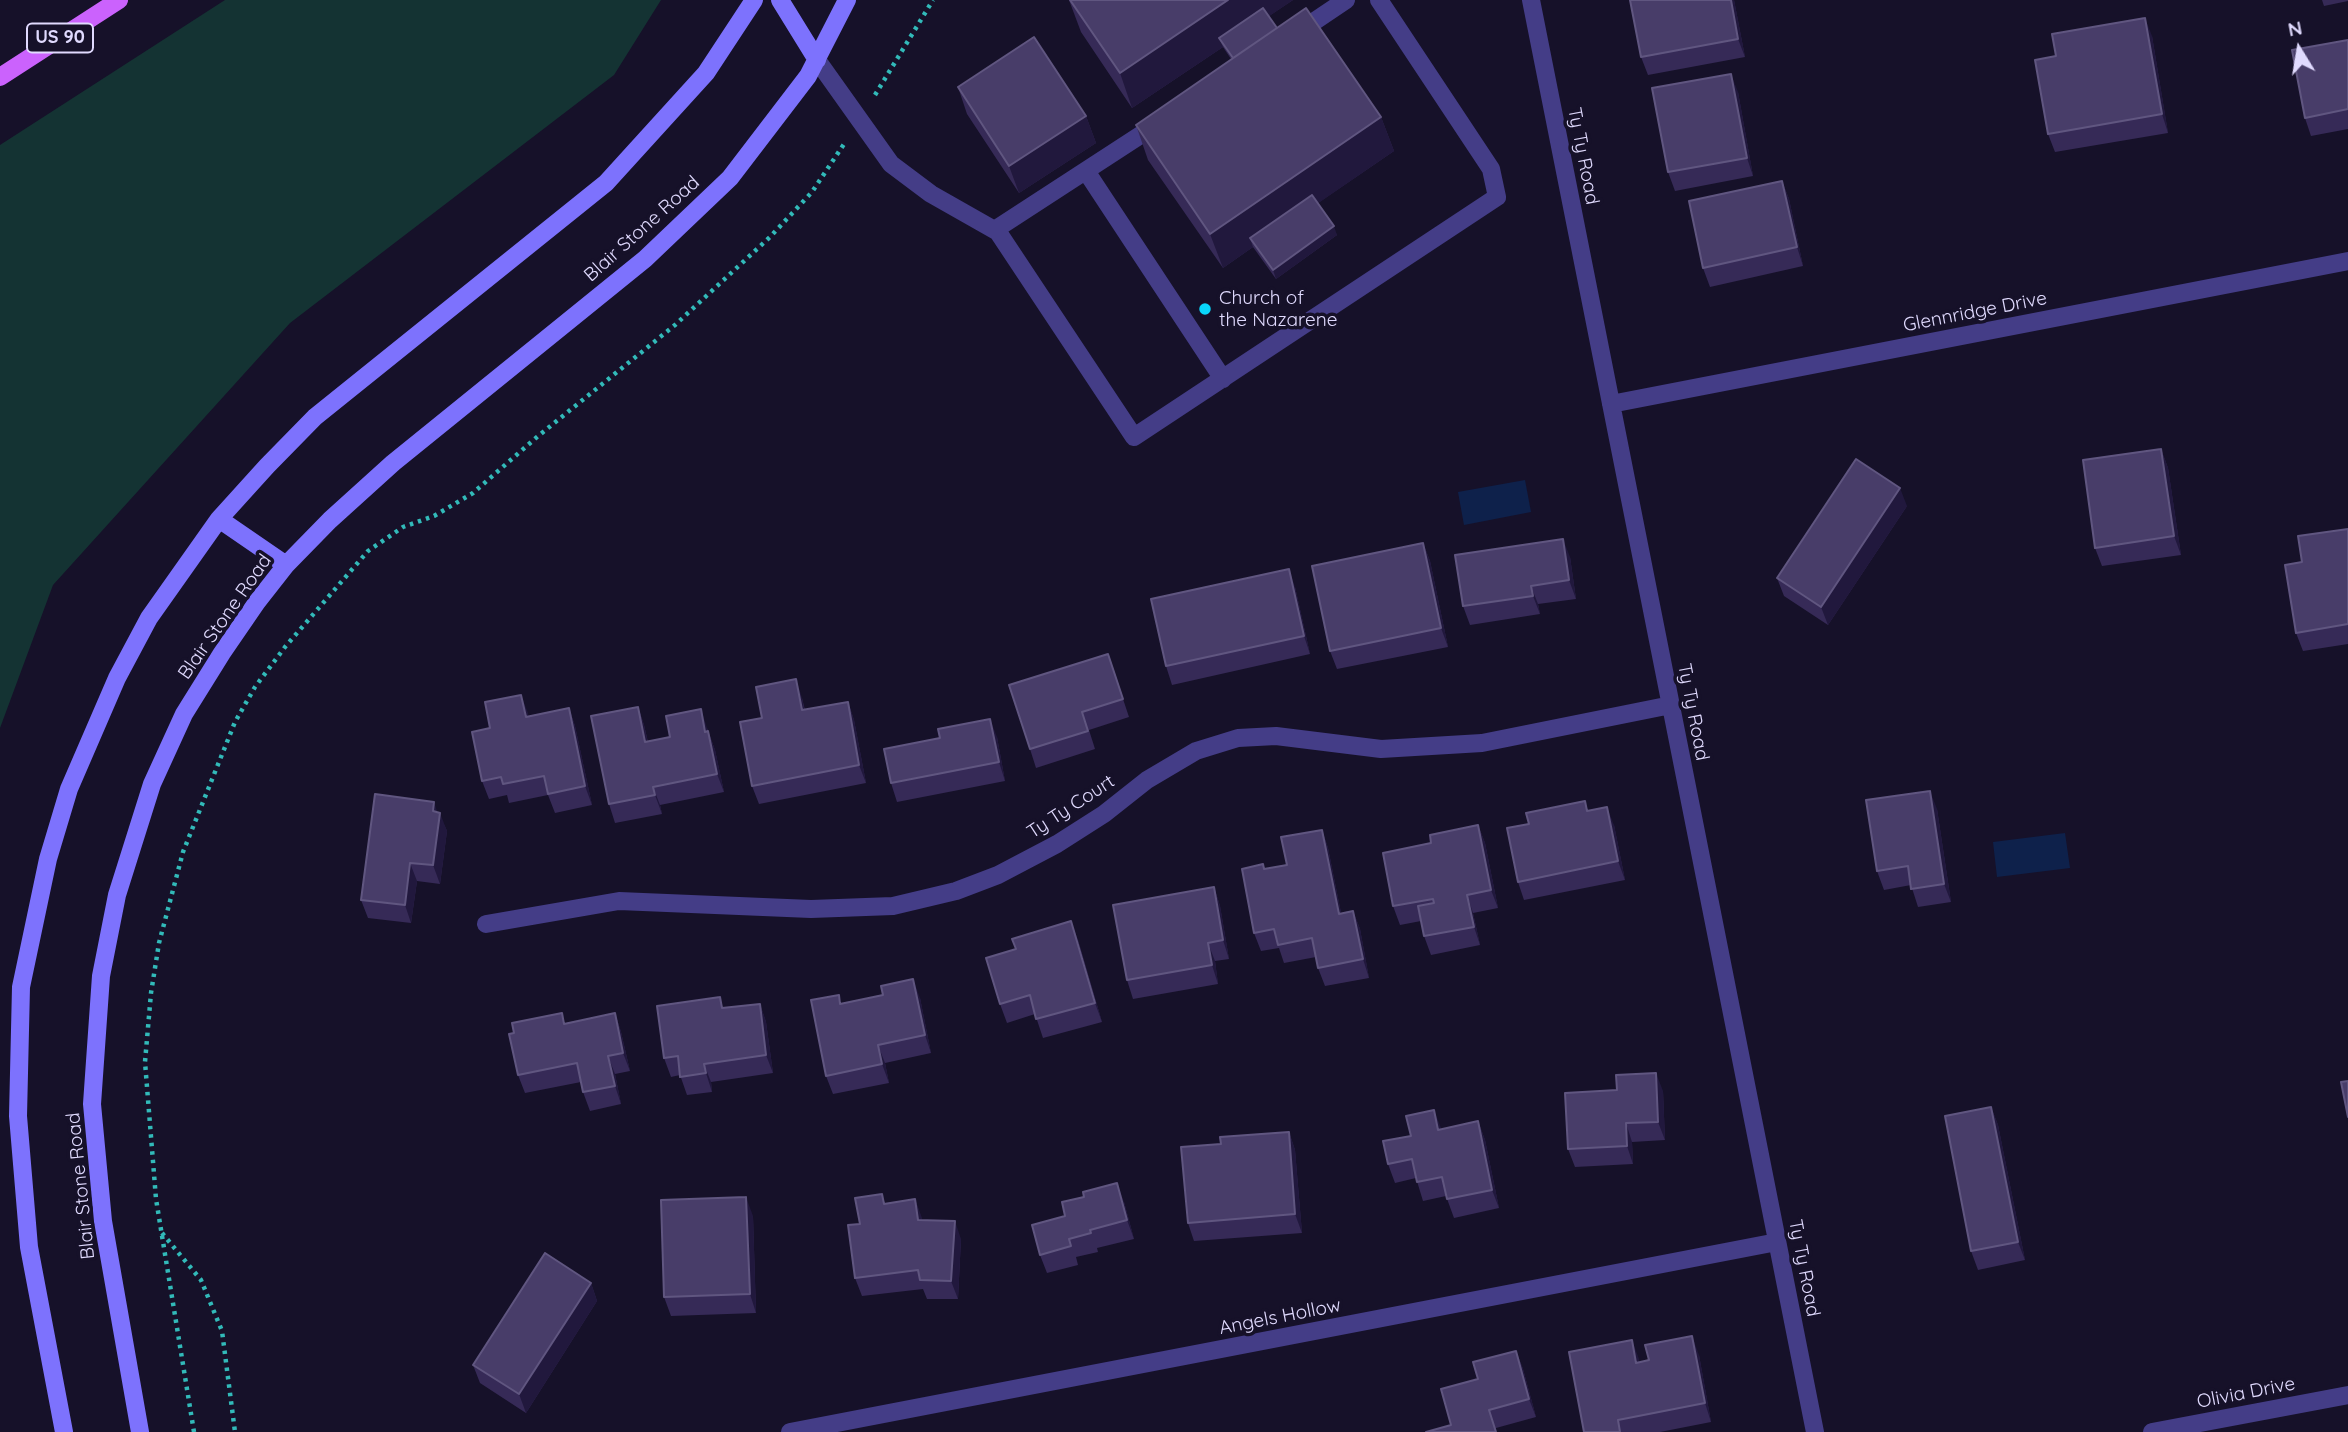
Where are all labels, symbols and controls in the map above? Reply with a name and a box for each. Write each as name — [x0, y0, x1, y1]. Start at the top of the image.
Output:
north arrow — [2264, 14, 2334, 84]
text: N — [2286, 15, 2304, 41]
road number: US 90 — [27, 24, 93, 52]
street label: Ty Ty Road — [1562, 105, 1604, 207]
street label: Blair Stone Road — [580, 171, 704, 287]
place label: Church of the Nazarene — [1219, 287, 1337, 331]
street label: Glennridge Drive — [1901, 287, 2049, 337]
marker: Church of the Nazarene — [1197, 301, 1213, 317]
street label: Blair Stone Road — [173, 550, 277, 684]
street label: Ty Ty Road — [1672, 661, 1714, 763]
street label: Ty Ty Court — [1023, 770, 1119, 844]
street label: Blair Stone Road — [62, 1112, 100, 1260]
street label: Ty Ty Road — [1783, 1217, 1825, 1319]
street label: Angels Hollow — [1217, 1294, 1343, 1340]
street label: Olivia Drive — [2195, 1372, 2297, 1414]

